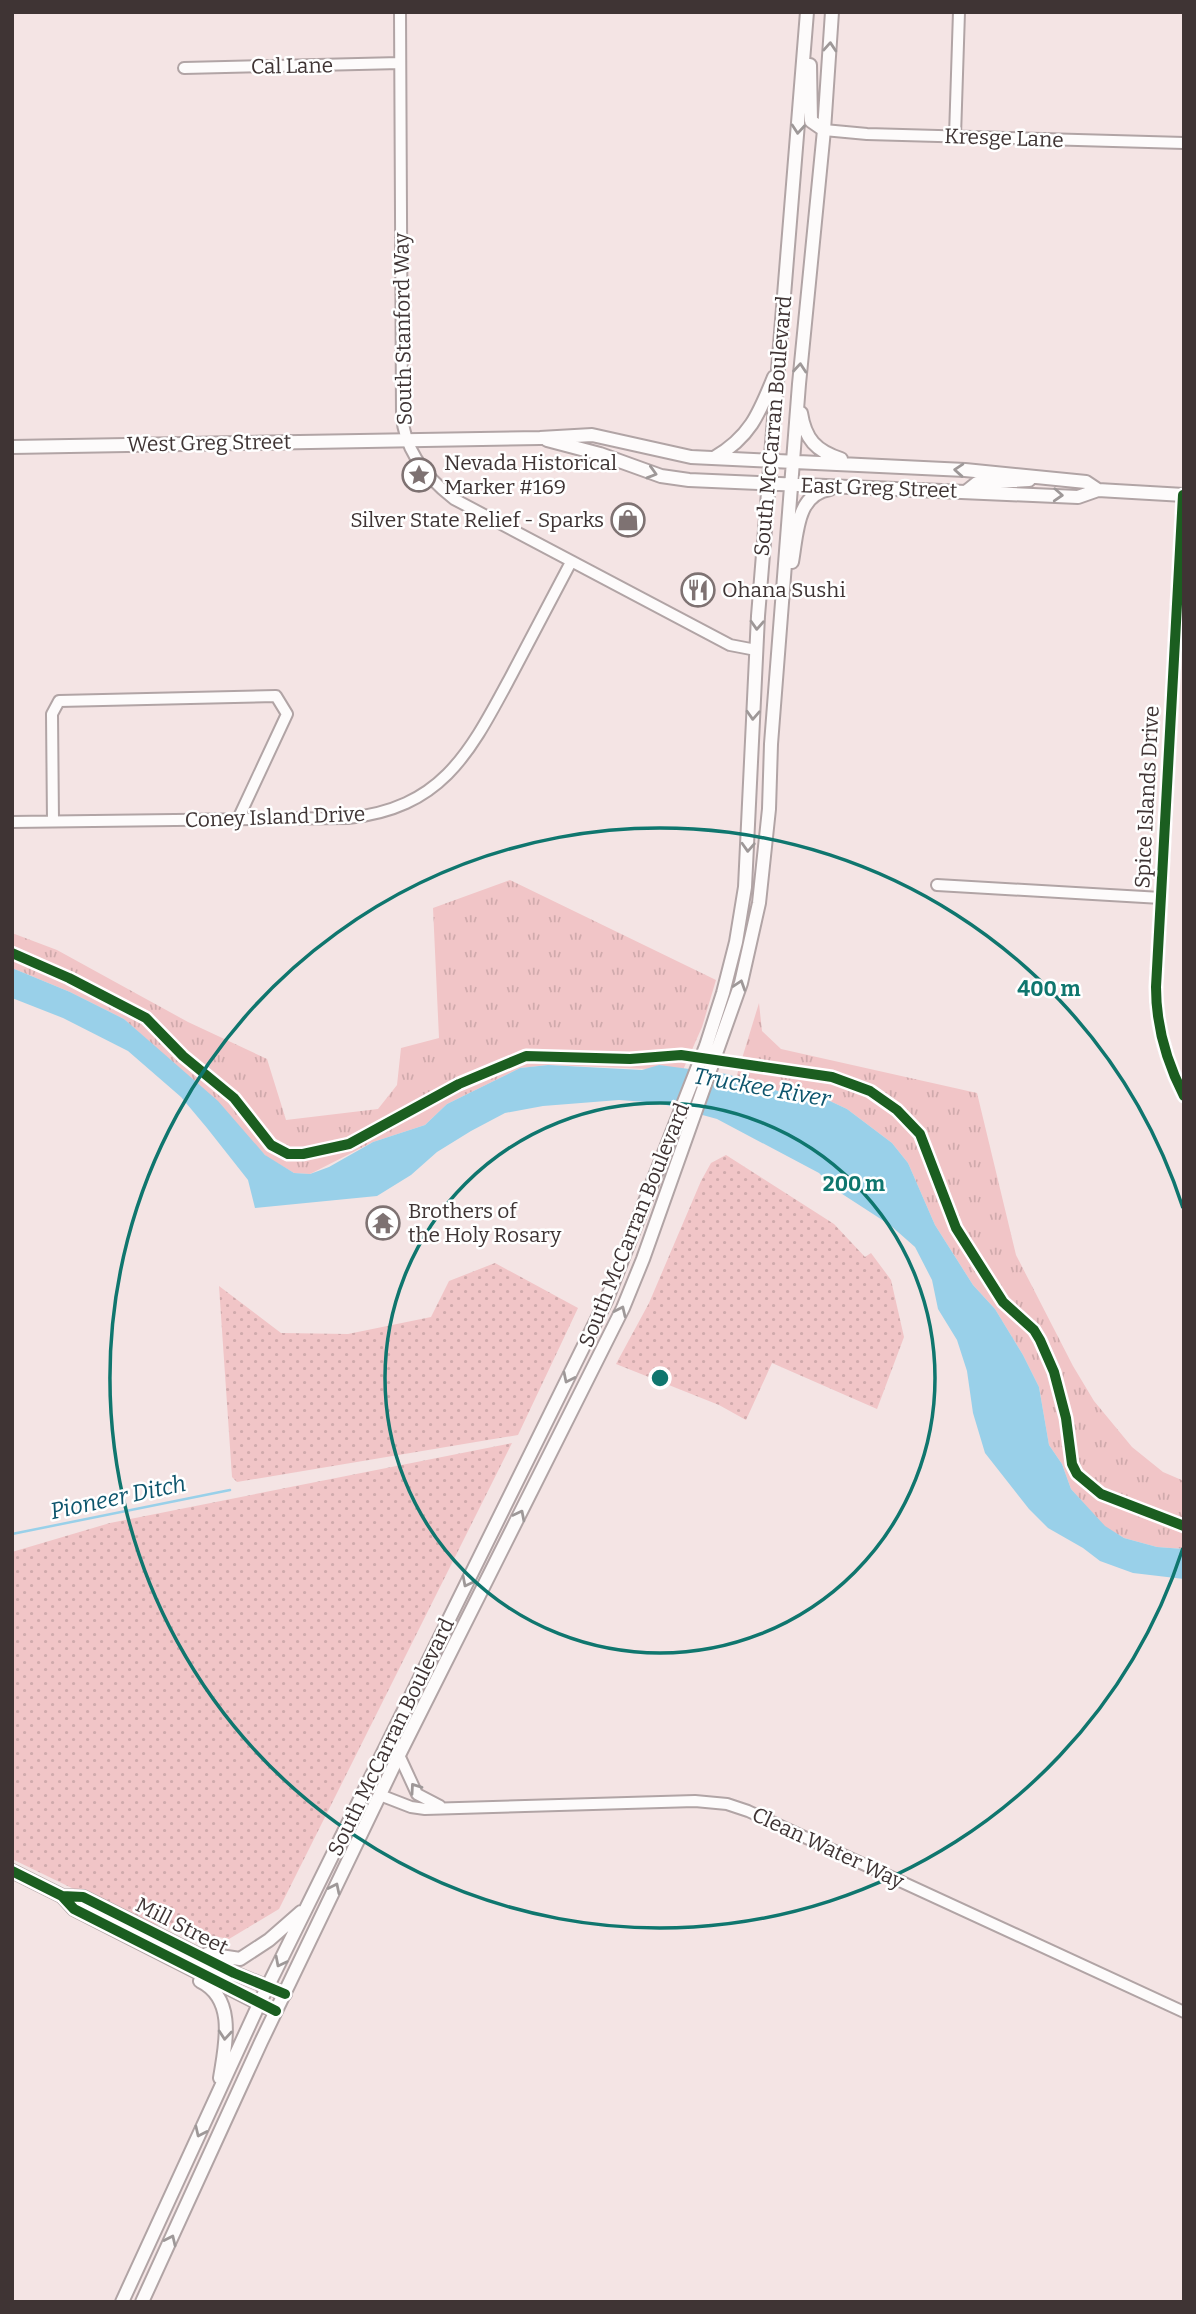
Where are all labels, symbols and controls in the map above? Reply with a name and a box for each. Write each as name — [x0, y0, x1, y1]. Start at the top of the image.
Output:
one-way arrow — [822, 41, 837, 52]
street label: Cal Lane — [251, 52, 333, 80]
street label: Kresge Lane — [944, 123, 1064, 153]
one-way arrow — [791, 124, 806, 135]
street label: South Stanford Way — [388, 231, 418, 426]
street label: South McCarran Boulevard — [749, 295, 797, 557]
one-way arrow — [793, 362, 808, 374]
street label: West Greg Street — [127, 429, 292, 457]
place label: Nevada Historical Marker #169 — [444, 450, 617, 500]
place icon: Nevada Historical Marker #169 — [400, 456, 438, 494]
one-way arrow — [954, 463, 965, 478]
one-way arrow — [646, 464, 658, 479]
street label: East Greg Street — [800, 472, 958, 504]
one-way arrow — [1052, 488, 1063, 503]
shop icon: Silver State Relief - Sparks — [609, 501, 647, 539]
place label: Silver State Relief - Sparks — [350, 507, 604, 533]
restaurant icon: Ohana Sushi — [679, 571, 717, 609]
place label: Ohana Sushi — [722, 577, 846, 603]
one-way arrow — [750, 620, 765, 631]
street label: Spice Islands Drive — [1129, 705, 1165, 889]
one-way arrow — [746, 710, 761, 721]
street label: Coney Island Drive — [184, 801, 366, 833]
one-way arrow — [740, 842, 755, 853]
text: 400 m — [1017, 976, 1081, 1002]
one-way arrow — [732, 979, 746, 991]
water label: Truckee River — [692, 1061, 834, 1113]
street label: South McCarran Boulevard — [573, 1099, 695, 1351]
text: 200 m — [823, 1171, 885, 1197]
place label: Brothers of the Holy Rosary — [408, 1198, 562, 1248]
temple icon: Brothers of the Holy Rosary — [364, 1204, 402, 1242]
one-way arrow — [613, 1306, 627, 1318]
centre of rings — [648, 1366, 672, 1390]
one-way arrow — [563, 1371, 577, 1383]
water label: Pioneer Ditch — [48, 1469, 188, 1525]
one-way arrow — [512, 1510, 525, 1522]
one-way arrow — [462, 1575, 476, 1587]
street label: South McCarran Boulevard — [322, 1614, 460, 1860]
one-way arrow — [411, 1783, 424, 1796]
street label: Clean Water Way — [748, 1801, 909, 1895]
one-way arrow — [327, 1883, 341, 1895]
street label: Mill Street — [131, 1892, 233, 1961]
one-way arrow — [274, 1955, 288, 1967]
one-way arrow — [218, 2030, 233, 2041]
one-way arrow — [194, 2125, 208, 2137]
one-way arrow — [163, 2235, 177, 2247]

